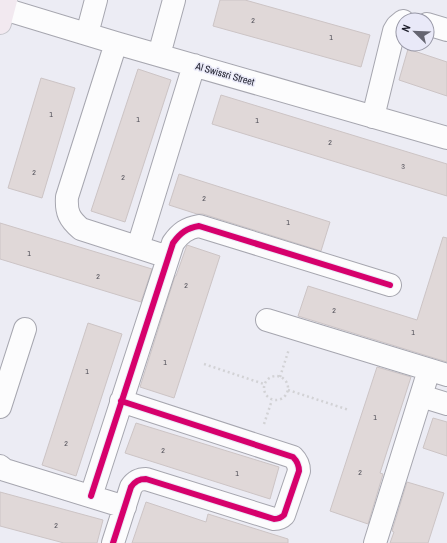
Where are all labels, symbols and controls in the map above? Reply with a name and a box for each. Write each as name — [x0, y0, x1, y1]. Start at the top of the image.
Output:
north arrow — [395, 12, 435, 52]
house number: 2 — [251, 15, 255, 25]
text: N — [398, 22, 414, 34]
house number: 1 — [329, 32, 333, 42]
street label: Al Swissri Street — [193, 59, 257, 89]
house number: 1 — [49, 109, 53, 119]
house number: 1 — [136, 114, 140, 124]
house number: 1 — [255, 115, 259, 125]
house number: 2 — [328, 137, 332, 147]
house number: 3 — [401, 161, 405, 171]
house number: 2 — [32, 167, 36, 177]
house number: 2 — [121, 172, 125, 182]
house number: 2 — [202, 193, 206, 203]
house number: 1 — [286, 217, 290, 227]
house number: 1 — [27, 248, 31, 258]
house number: 2 — [96, 271, 100, 281]
house number: 2 — [184, 280, 188, 290]
house number: 2 — [332, 305, 336, 315]
house number: 1 — [411, 327, 415, 337]
house number: 1 — [163, 357, 167, 367]
house number: 1 — [85, 366, 89, 376]
house number: 1 — [373, 412, 377, 422]
house number: 2 — [64, 438, 68, 448]
house number: 2 — [161, 445, 165, 455]
house number: 2 — [358, 467, 362, 477]
house number: 1 — [235, 468, 239, 478]
house number: 2 — [54, 520, 58, 530]

